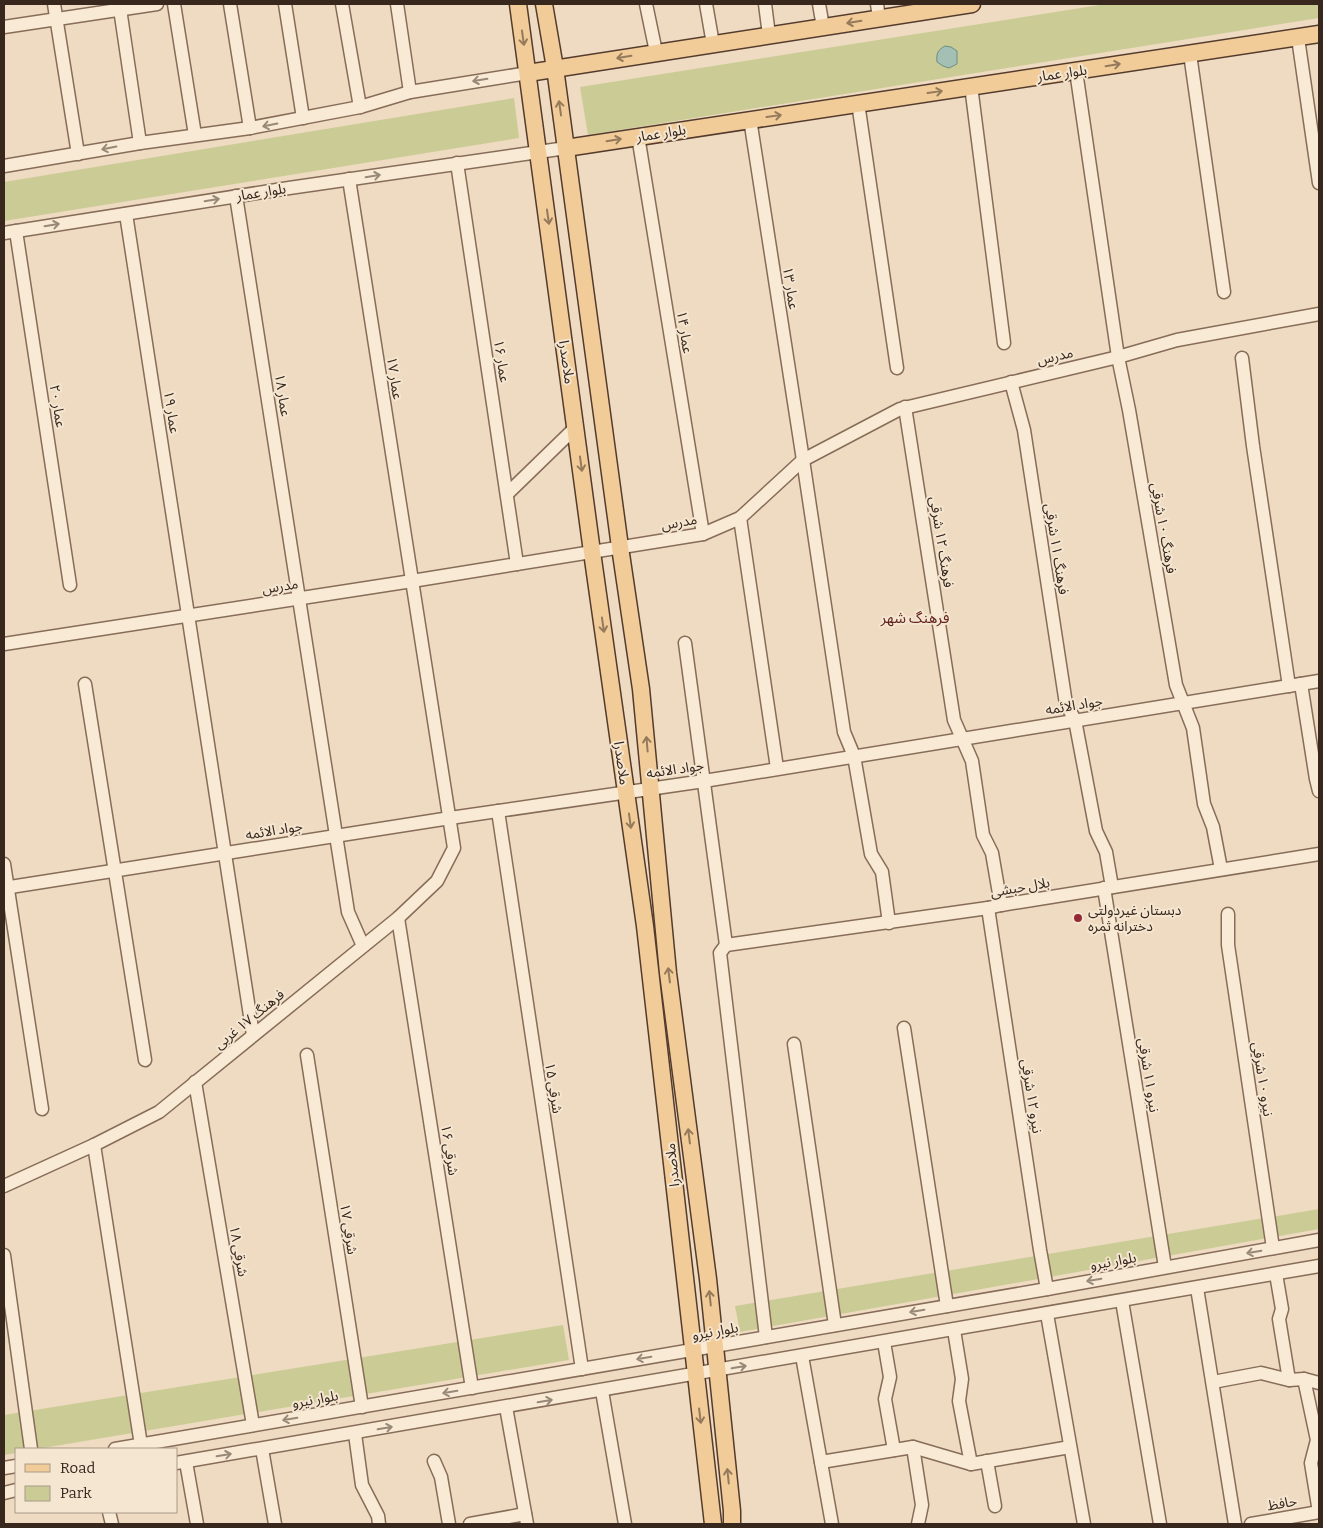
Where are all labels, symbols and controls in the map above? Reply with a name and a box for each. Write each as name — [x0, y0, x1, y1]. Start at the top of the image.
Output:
one-way arrow — [847, 17, 863, 27]
one-way arrow — [519, 30, 529, 46]
one-way arrow — [617, 52, 633, 62]
one-way arrow — [1105, 60, 1121, 70]
street label: بلوار عمار — [1035, 62, 1088, 86]
one-way arrow — [473, 76, 489, 86]
one-way arrow — [927, 87, 943, 97]
one-way arrow — [555, 100, 565, 116]
one-way arrow — [766, 111, 782, 121]
one-way arrow — [262, 120, 278, 130]
street label: بلوار عمار — [634, 121, 687, 146]
one-way arrow — [605, 135, 621, 145]
one-way arrow — [102, 144, 118, 154]
one-way arrow — [365, 170, 381, 180]
street label: بلوار عمار — [234, 180, 287, 205]
one-way arrow — [204, 195, 220, 205]
one-way arrow — [543, 208, 553, 224]
one-way arrow — [44, 220, 60, 230]
street label: عمار ۱۳ — [779, 265, 802, 311]
street label: عمار ۱۴ — [673, 309, 696, 355]
street label: عمار ۱۶ — [490, 338, 513, 384]
street label: ملاصدرا — [555, 339, 578, 385]
street label: مدرس — [1035, 344, 1075, 369]
street label: عمار ۱۷ — [383, 355, 406, 401]
street label: عمار ۱۸ — [271, 372, 294, 418]
street label: عمار ۲۰ — [46, 383, 69, 429]
street label: عمار ۱۹ — [160, 389, 183, 435]
one-way arrow — [576, 456, 586, 472]
street label: فرهنگ ۱۰ شرقی — [1147, 481, 1180, 575]
street label: فرهنگ ۱۲ شرقی — [926, 495, 957, 589]
street label: فرهنگ ۱۱ شرقی — [1041, 502, 1072, 596]
street label: مدرس — [660, 511, 699, 534]
street label: مدرس — [261, 575, 299, 598]
district label: فرهنگ شهر — [880, 609, 950, 627]
one-way arrow — [598, 617, 608, 633]
street label: جواد الائمه — [1044, 693, 1104, 718]
one-way arrow — [642, 736, 651, 752]
street label: ملاصدرا — [610, 740, 633, 786]
street label: جواد الائمه — [645, 757, 705, 782]
one-way arrow — [625, 813, 635, 829]
street label: جواد الائمه — [244, 818, 304, 843]
street label: بلال حبشی — [989, 874, 1051, 901]
place label: دبستان غیردولتی دخترانه ثمره — [1088, 902, 1182, 935]
marker: دبستان غیردولتی دخترانه ثمره — [1072, 912, 1084, 924]
one-way arrow — [664, 968, 674, 984]
street label: فرهنگ ۱۷ غربی — [211, 986, 288, 1053]
street label: نیرو ۱۱ شرقی — [1134, 1037, 1163, 1114]
street label: نیرو ۱۰ شرقی — [1248, 1041, 1277, 1118]
street label: نیرو ۱۲ شرقی — [1017, 1058, 1046, 1135]
street label: ۱۵ شرقی — [541, 1061, 566, 1115]
street label: ۱۶ شرقی — [437, 1123, 462, 1177]
one-way arrow — [684, 1129, 694, 1145]
street label: ملاصدرا — [662, 1142, 683, 1188]
street label: ۱۷ شرقی — [336, 1202, 361, 1256]
street label: ۱۸ شرقی — [226, 1224, 251, 1278]
one-way arrow — [1246, 1247, 1262, 1257]
street label: بلوار نیرو — [1089, 1249, 1138, 1274]
one-way arrow — [1086, 1276, 1102, 1286]
one-way arrow — [705, 1290, 715, 1306]
one-way arrow — [909, 1307, 925, 1317]
street label: بلوار نیرو — [691, 1319, 740, 1344]
one-way arrow — [637, 1354, 653, 1364]
one-way arrow — [731, 1361, 747, 1371]
street label: بلوار نیرو — [291, 1387, 340, 1412]
one-way arrow — [442, 1387, 458, 1397]
one-way arrow — [536, 1395, 552, 1405]
one-way arrow — [695, 1407, 705, 1423]
one-way arrow — [282, 1415, 298, 1425]
one-way arrow — [376, 1423, 392, 1433]
legend — [15, 1448, 178, 1513]
one-way arrow — [216, 1450, 232, 1460]
text: Road — [60, 1459, 95, 1477]
one-way arrow — [723, 1468, 733, 1484]
text: Park — [60, 1484, 92, 1502]
street label: حافظ — [1266, 1492, 1298, 1514]

